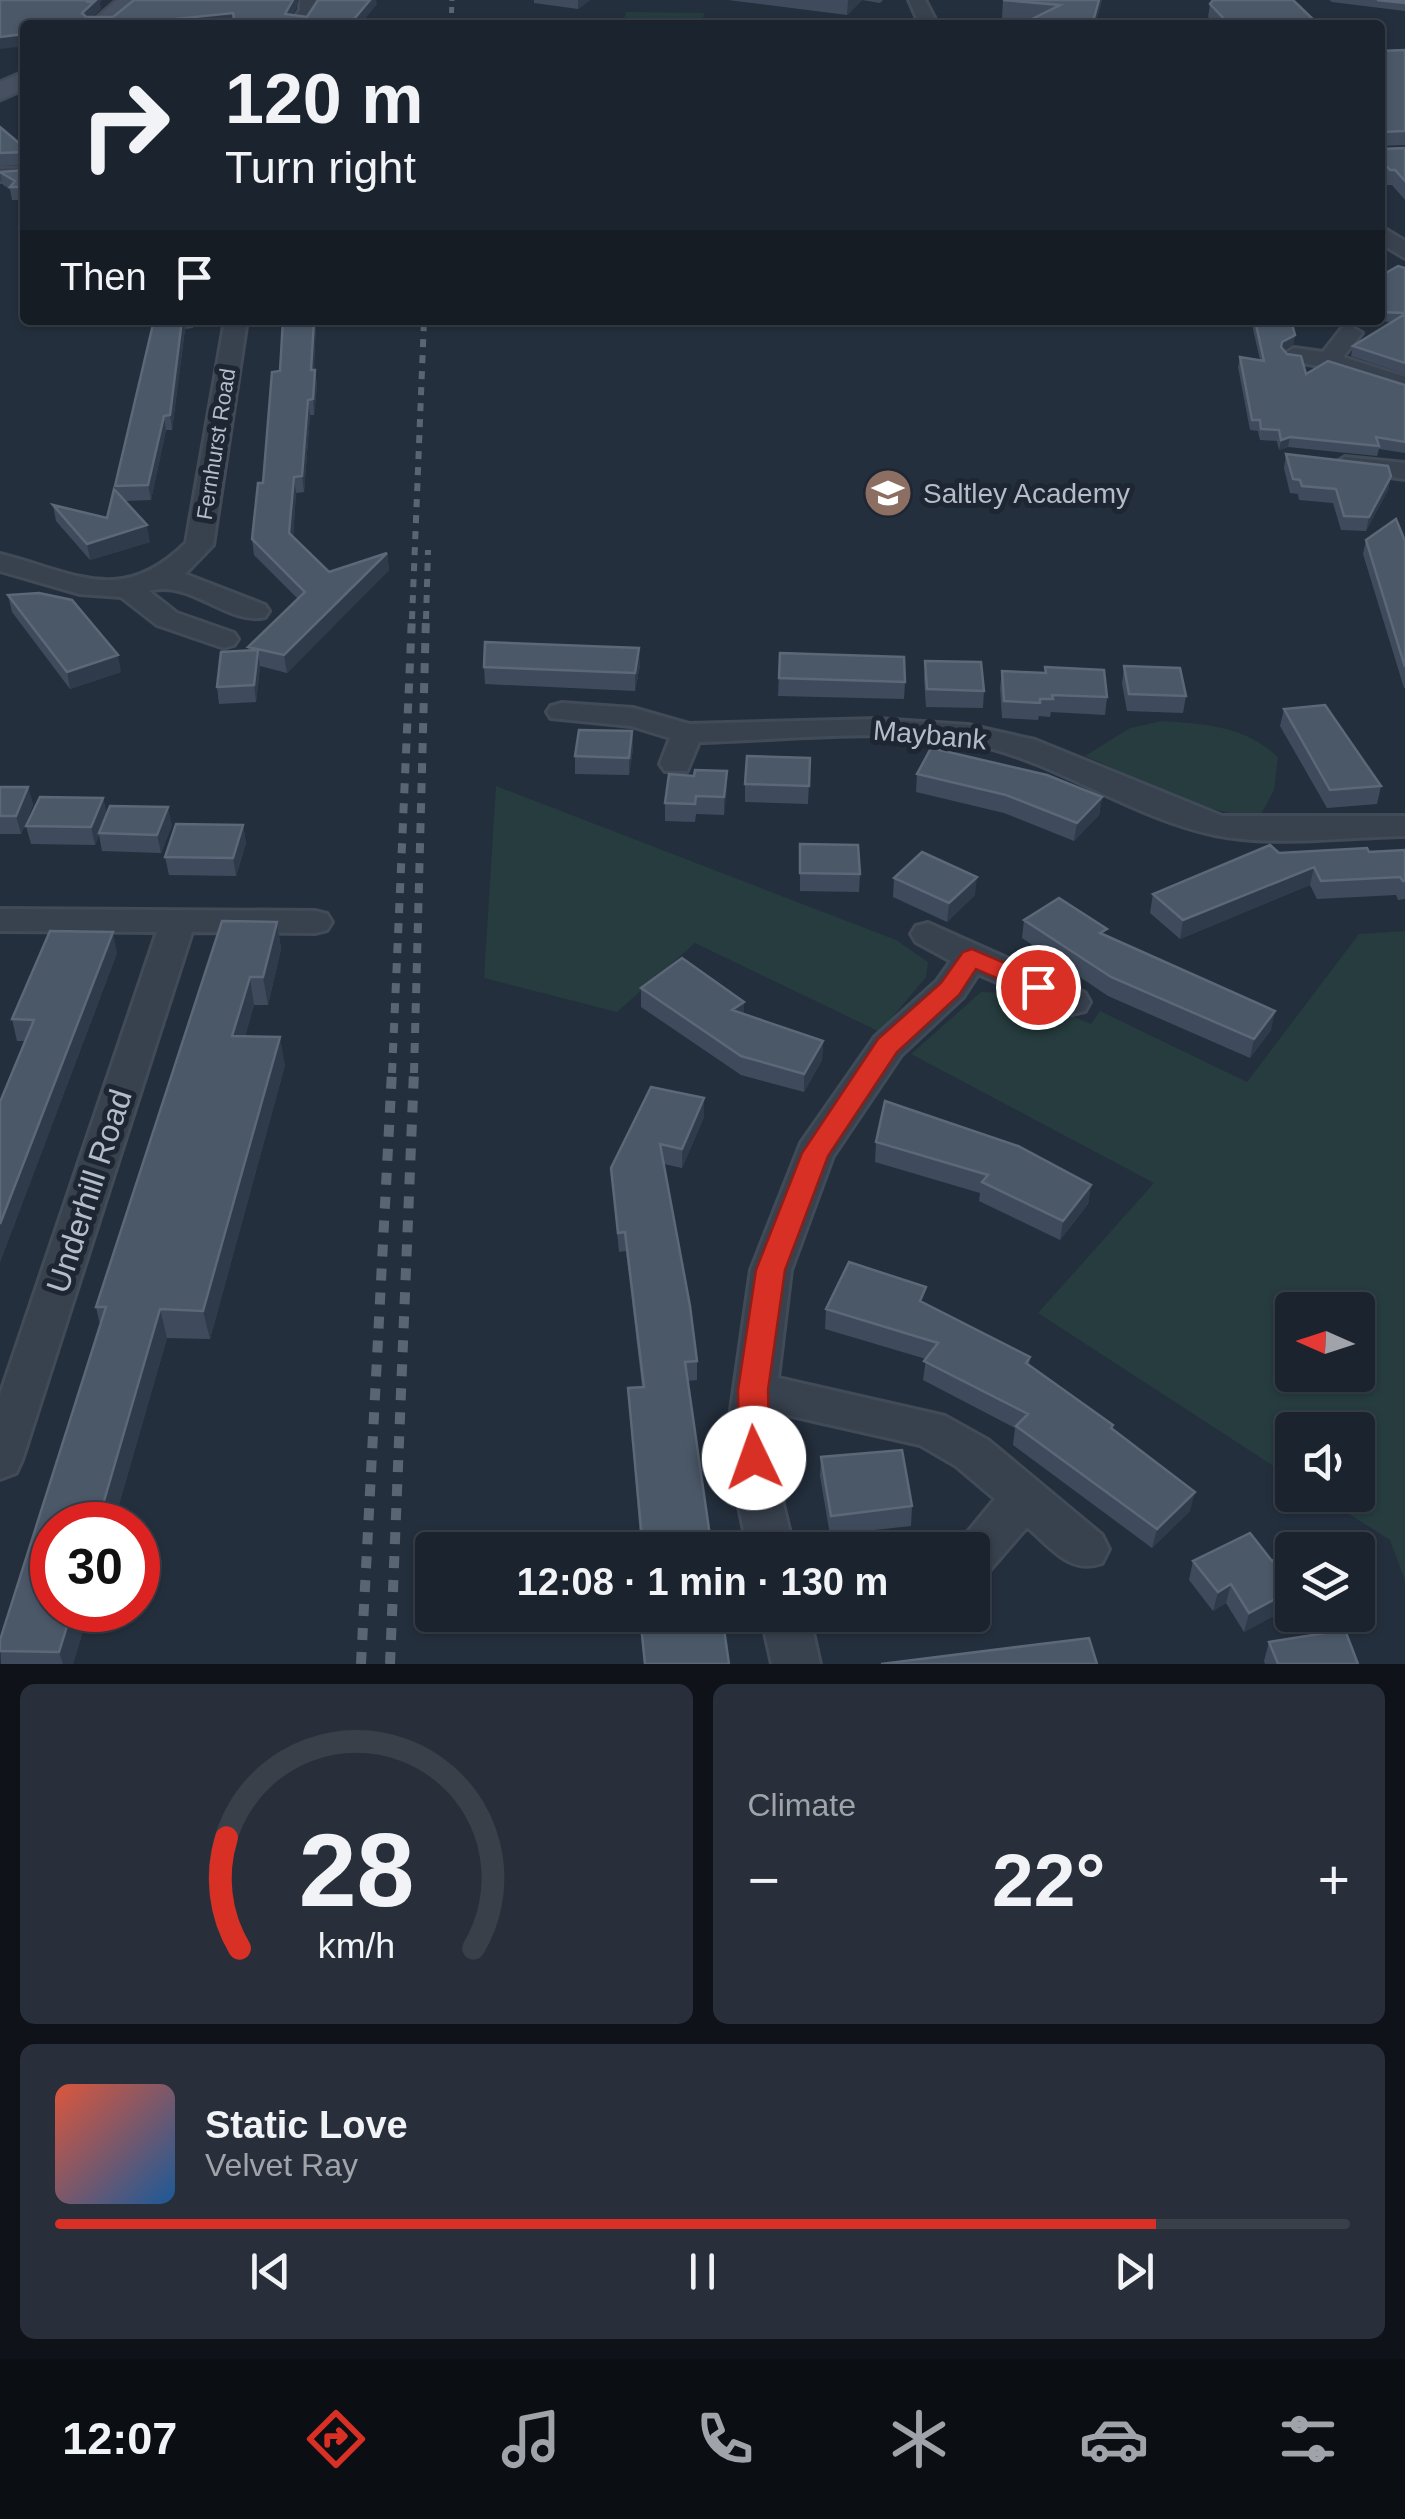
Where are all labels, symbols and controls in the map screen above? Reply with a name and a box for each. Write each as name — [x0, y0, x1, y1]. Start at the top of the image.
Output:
icon: right — [60, 60, 190, 190]
text: 120 m — [225, 60, 423, 138]
text: Turn right — [225, 142, 416, 193]
icon: arrive — [167, 250, 222, 305]
text: Then — [60, 256, 147, 298]
street label: Fernhurst Road — [192, 367, 240, 521]
school or university icon: Saltley Academy — [862, 467, 914, 519]
place label: Saltley Academy — [923, 478, 1130, 509]
street label: Maybank — [872, 715, 989, 755]
pin — [996, 945, 1081, 1030]
icon: arrive — [1011, 960, 1066, 1015]
street label: Underhill Road — [39, 1085, 139, 1297]
north arrow — [1275, 1292, 1375, 1392]
map controls — [1275, 1292, 1375, 1632]
position arrow — [702, 1406, 806, 1510]
button: sound — [1275, 1412, 1375, 1512]
speed limit sign: 30 — [30, 1502, 160, 1632]
button: layers — [1275, 1532, 1375, 1632]
text: 12:08 · 1 min · 130 m — [517, 1561, 888, 1603]
text: Climate — [748, 1787, 856, 1823]
text: 28 — [298, 1812, 414, 1928]
text: 22° — [992, 1838, 1105, 1922]
text: − — [748, 1849, 780, 1911]
text: + — [1318, 1849, 1350, 1911]
text: km/h — [318, 1926, 395, 1966]
text: Static Love — [205, 2104, 408, 2146]
text: Velvet Ray — [205, 2147, 358, 2183]
icon: previous — [243, 2244, 298, 2299]
icon: pause — [675, 2244, 730, 2299]
icon: next — [1107, 2244, 1162, 2299]
icon: directions — [301, 2404, 371, 2474]
icon: music — [496, 2404, 566, 2474]
icon: phone — [690, 2404, 760, 2474]
icon: climate — [884, 2404, 954, 2474]
icon: car — [1079, 2404, 1149, 2474]
icon: filters — [1273, 2404, 1343, 2474]
text: 12:07 — [62, 2413, 177, 2464]

